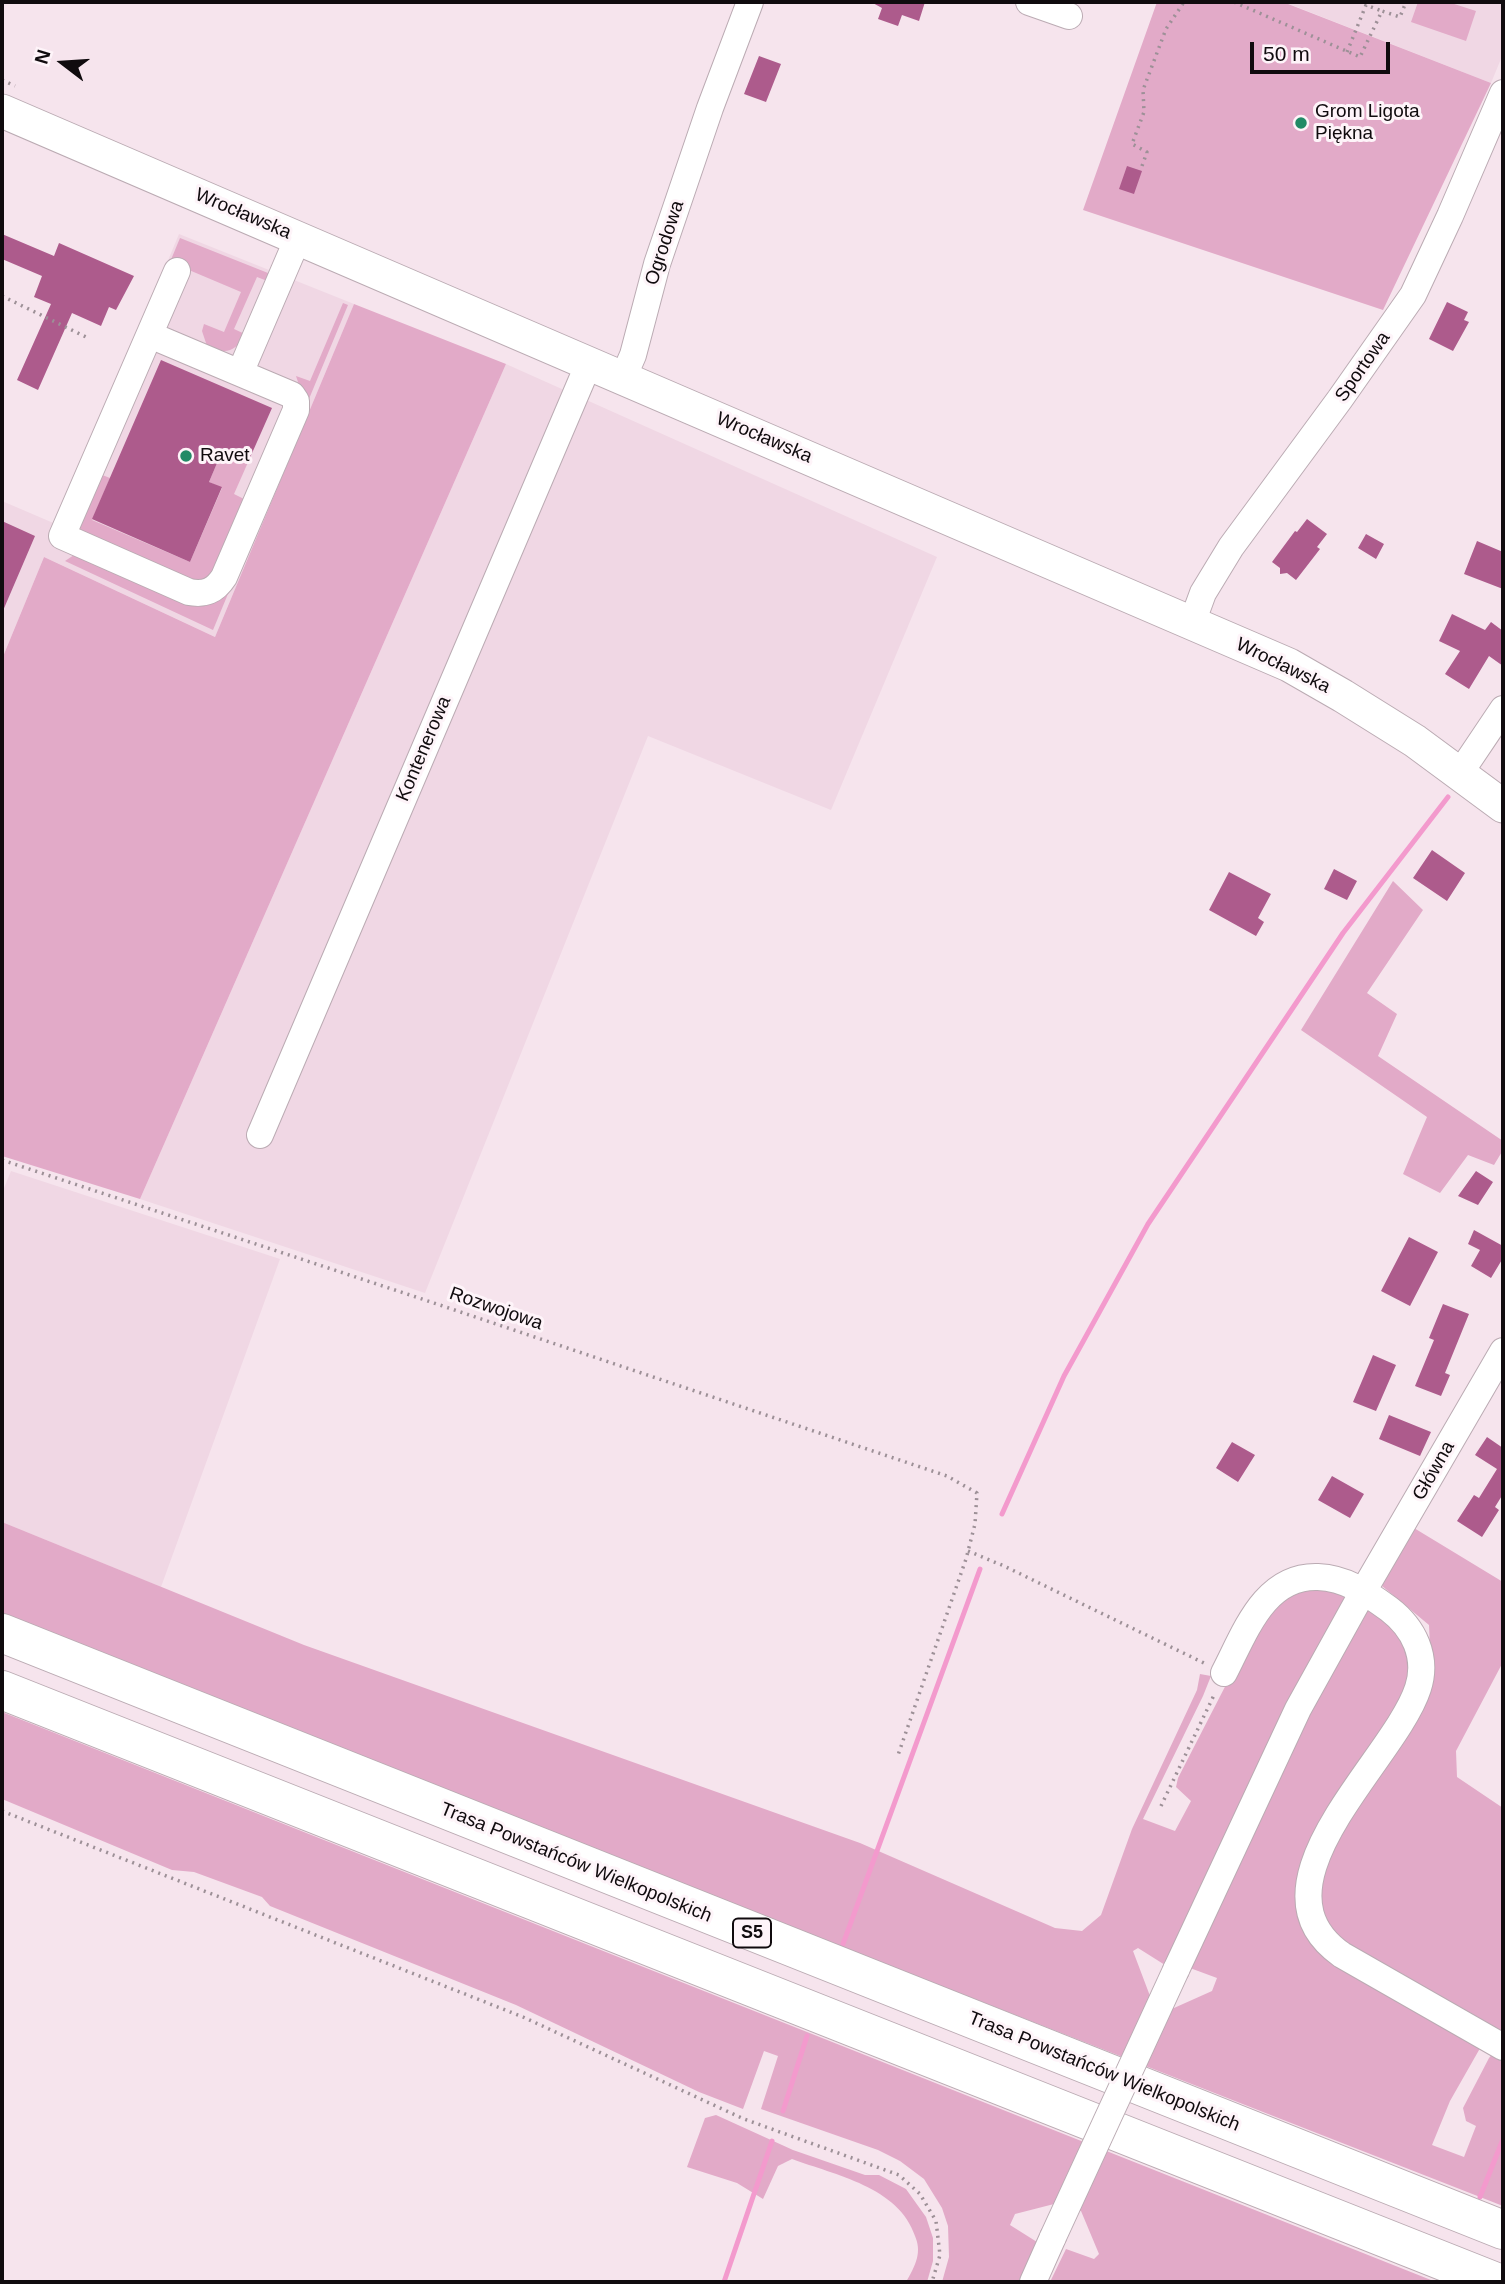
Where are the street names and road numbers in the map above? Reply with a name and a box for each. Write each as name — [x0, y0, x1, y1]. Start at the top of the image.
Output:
street label: Wrocławska — [192, 184, 294, 244]
street label: Ogrodowa — [641, 198, 689, 288]
street label: Sportowa — [1331, 328, 1395, 406]
street label: Wrocławska — [713, 408, 815, 468]
street label: Wrocławska — [1232, 633, 1334, 699]
street label: Kontenerowa — [392, 693, 456, 805]
street label: Rozwojowa — [446, 1282, 546, 1336]
street label: Główna — [1408, 1437, 1460, 1505]
street label: Trasa Powstańców Wielkopolskich — [437, 1798, 715, 1928]
road number: S5 — [733, 1919, 771, 1948]
street label: Trasa Powstańców Wielkopolskich — [965, 2007, 1243, 2137]

